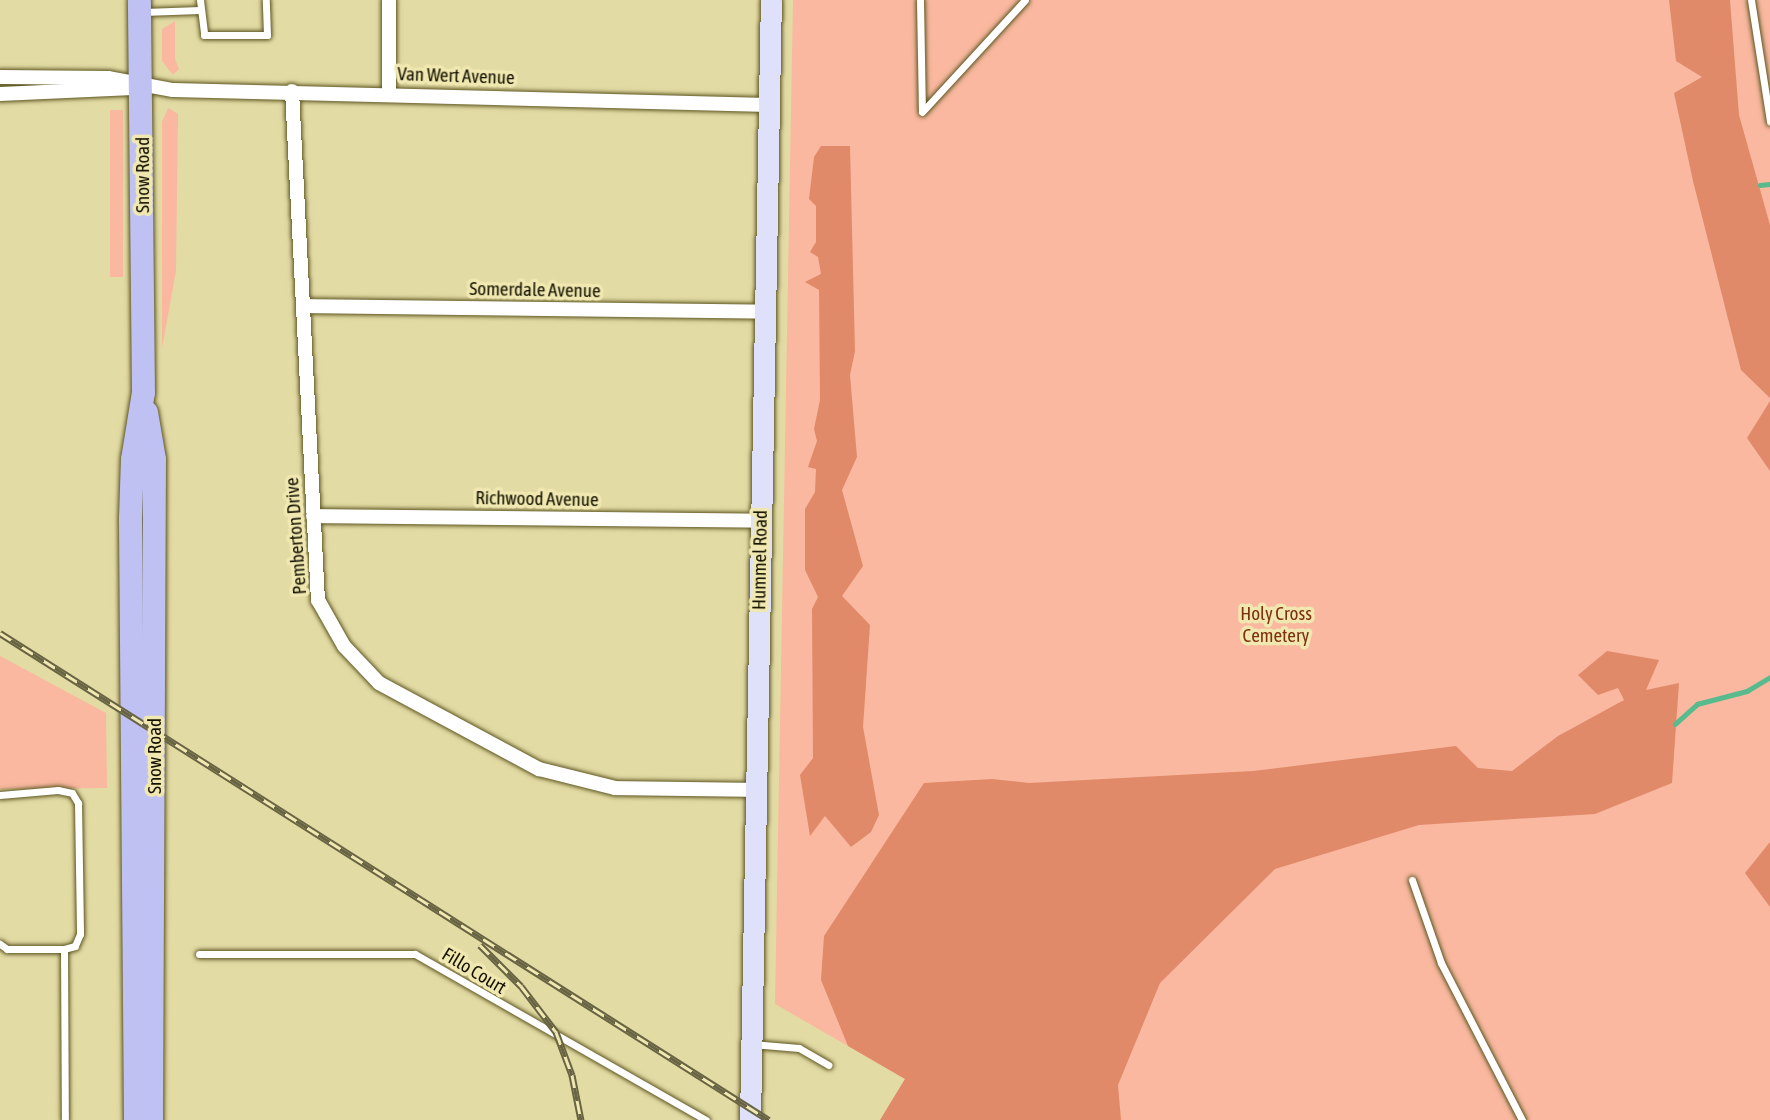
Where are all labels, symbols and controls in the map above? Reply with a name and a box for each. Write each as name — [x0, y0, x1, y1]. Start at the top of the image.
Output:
street label: Van Wert Avenue — [397, 63, 515, 89]
street label: Snow Road — [132, 137, 154, 213]
street label: Somerdale Avenue — [469, 277, 601, 303]
street label: Pemberton Drive — [281, 477, 311, 595]
street label: Richwood Avenue — [475, 487, 599, 511]
street label: Hummel Road — [748, 510, 772, 610]
park label: Holy Cross Cemetery — [1240, 603, 1312, 647]
street label: Snow Road — [144, 718, 166, 794]
street label: Fillo Court — [438, 943, 510, 999]

